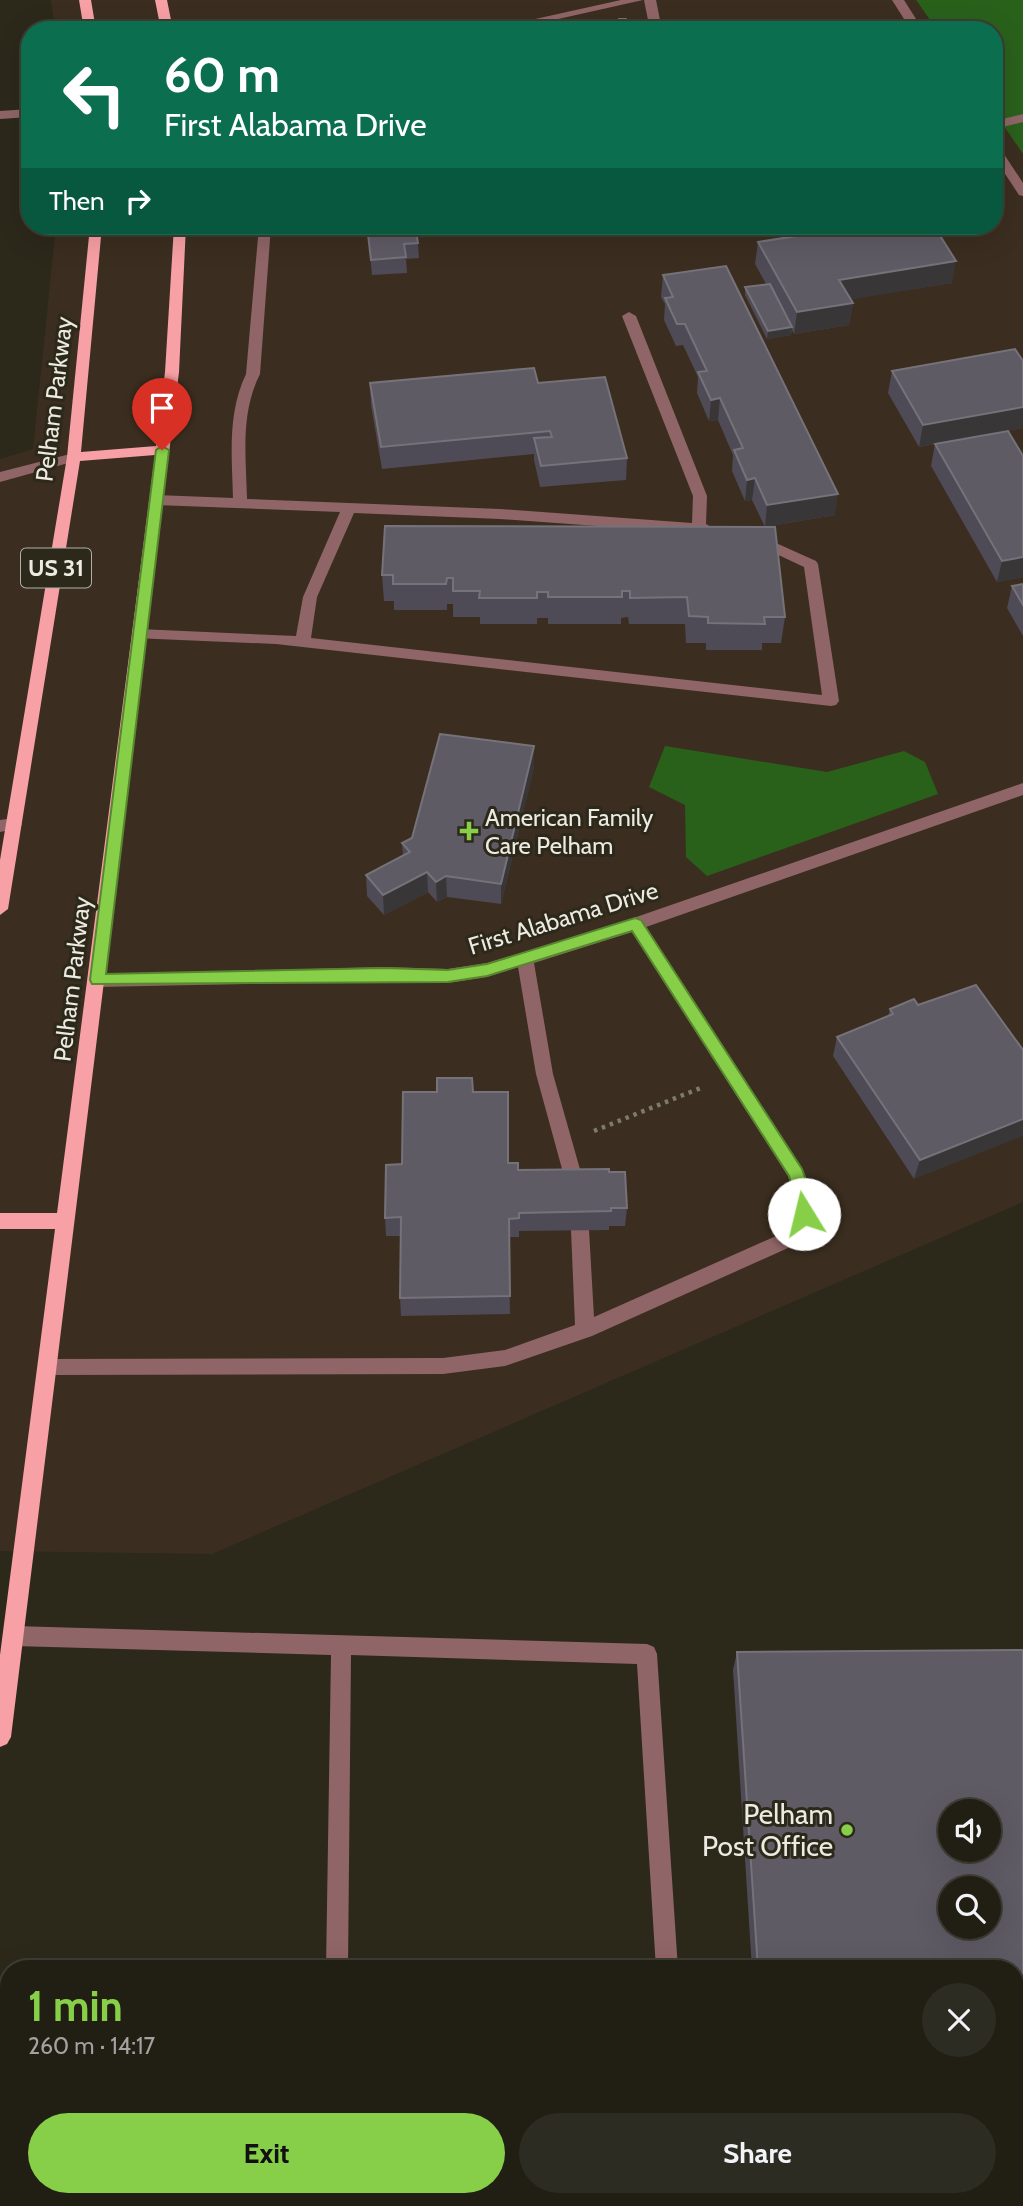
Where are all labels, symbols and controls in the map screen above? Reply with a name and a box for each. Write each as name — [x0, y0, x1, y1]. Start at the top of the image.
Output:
text: 60 m — [164, 45, 280, 104]
icon: left — [49, 49, 140, 140]
text: First Alabama Drive — [164, 105, 427, 144]
icon: right — [119, 182, 157, 220]
text: Then — [49, 185, 105, 217]
street label: Pelham Parkway — [29, 315, 79, 483]
pin — [132, 378, 192, 450]
icon: arrive — [143, 389, 181, 427]
road number: US 31 — [21, 548, 91, 588]
place label: American Family Care Pelham — [485, 803, 653, 860]
marker: American Family Care Pelham — [459, 821, 479, 841]
street label: First Alabama Drive — [465, 875, 661, 961]
street label: Pelham Parkway — [47, 895, 97, 1063]
position arrow — [767, 1177, 841, 1251]
place label: Pelham Post Office — [702, 1797, 833, 1863]
map controls — [938, 1799, 1001, 1939]
button: sound — [938, 1799, 1001, 1862]
marker: Pelham Post Office — [839, 1822, 855, 1838]
button: search — [938, 1876, 1001, 1939]
text: 1 min — [28, 1980, 123, 2032]
button: close — [922, 1983, 996, 2057]
text: 260 m · 14:17 — [28, 2032, 155, 2060]
button: Exit — [28, 2113, 505, 2193]
button: Share — [519, 2113, 996, 2193]

